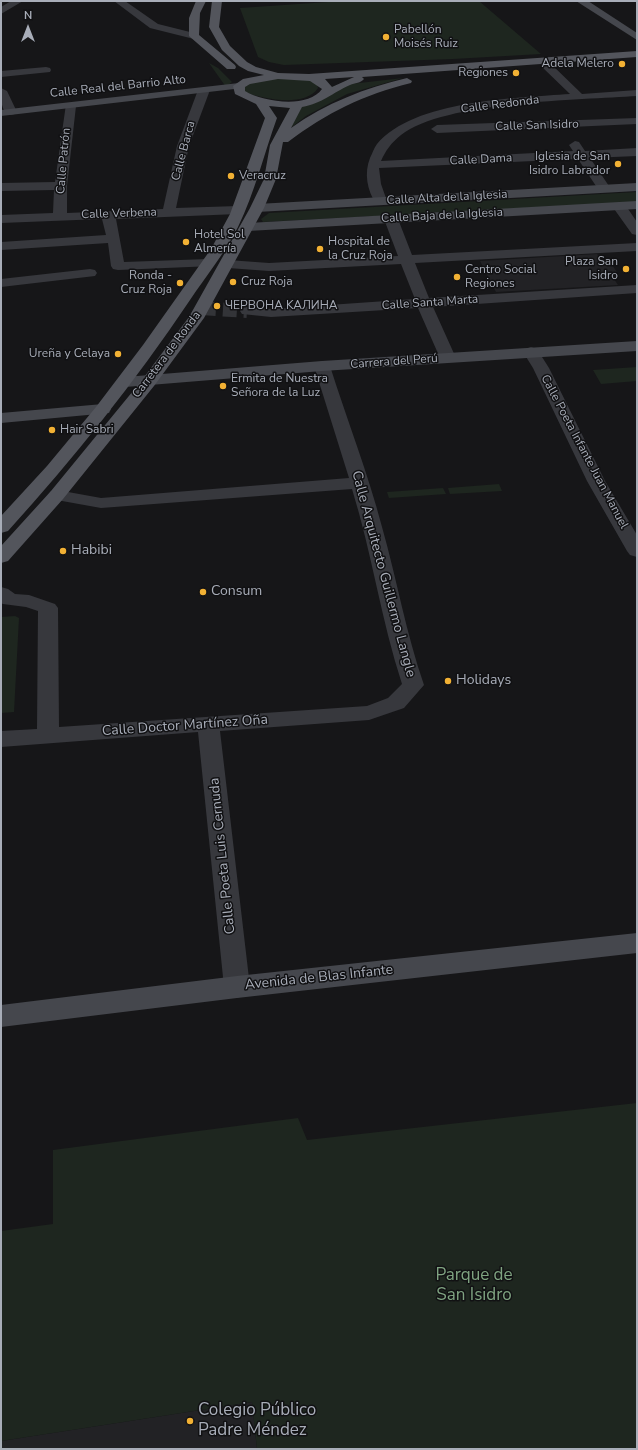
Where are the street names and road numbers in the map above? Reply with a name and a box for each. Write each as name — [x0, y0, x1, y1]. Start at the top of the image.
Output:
street label: Calle Real del Barrio Alto — [49, 73, 187, 101]
street label: Calle Redonda — [460, 93, 540, 117]
street label: Calle San Isidro — [495, 117, 579, 135]
street label: Calle Barca — [169, 120, 199, 182]
street label: Calle Patrón — [54, 127, 74, 195]
street label: Calle Dama — [449, 151, 513, 169]
street label: Calle Alta de la Iglesia — [386, 188, 508, 208]
street label: Calle Verbena — [81, 205, 157, 223]
street label: Calle Baja de la Iglesia — [381, 206, 503, 226]
street label: Calle Santa Marta — [381, 292, 479, 314]
street label: Carretera de Ronda — [130, 309, 204, 401]
street label: Carrera del Perú — [350, 352, 438, 372]
street label: Calle Poeta Infante Juan Manuel — [537, 373, 631, 531]
street label: Calle Arquitecto Guillermo Langle — [347, 469, 419, 679]
street label: Calle Doctor Martínez Oña — [101, 712, 269, 740]
street label: Calle Poeta Luis Cernuda — [206, 777, 240, 935]
street label: Avenida de Blas Infante — [244, 962, 394, 994]

